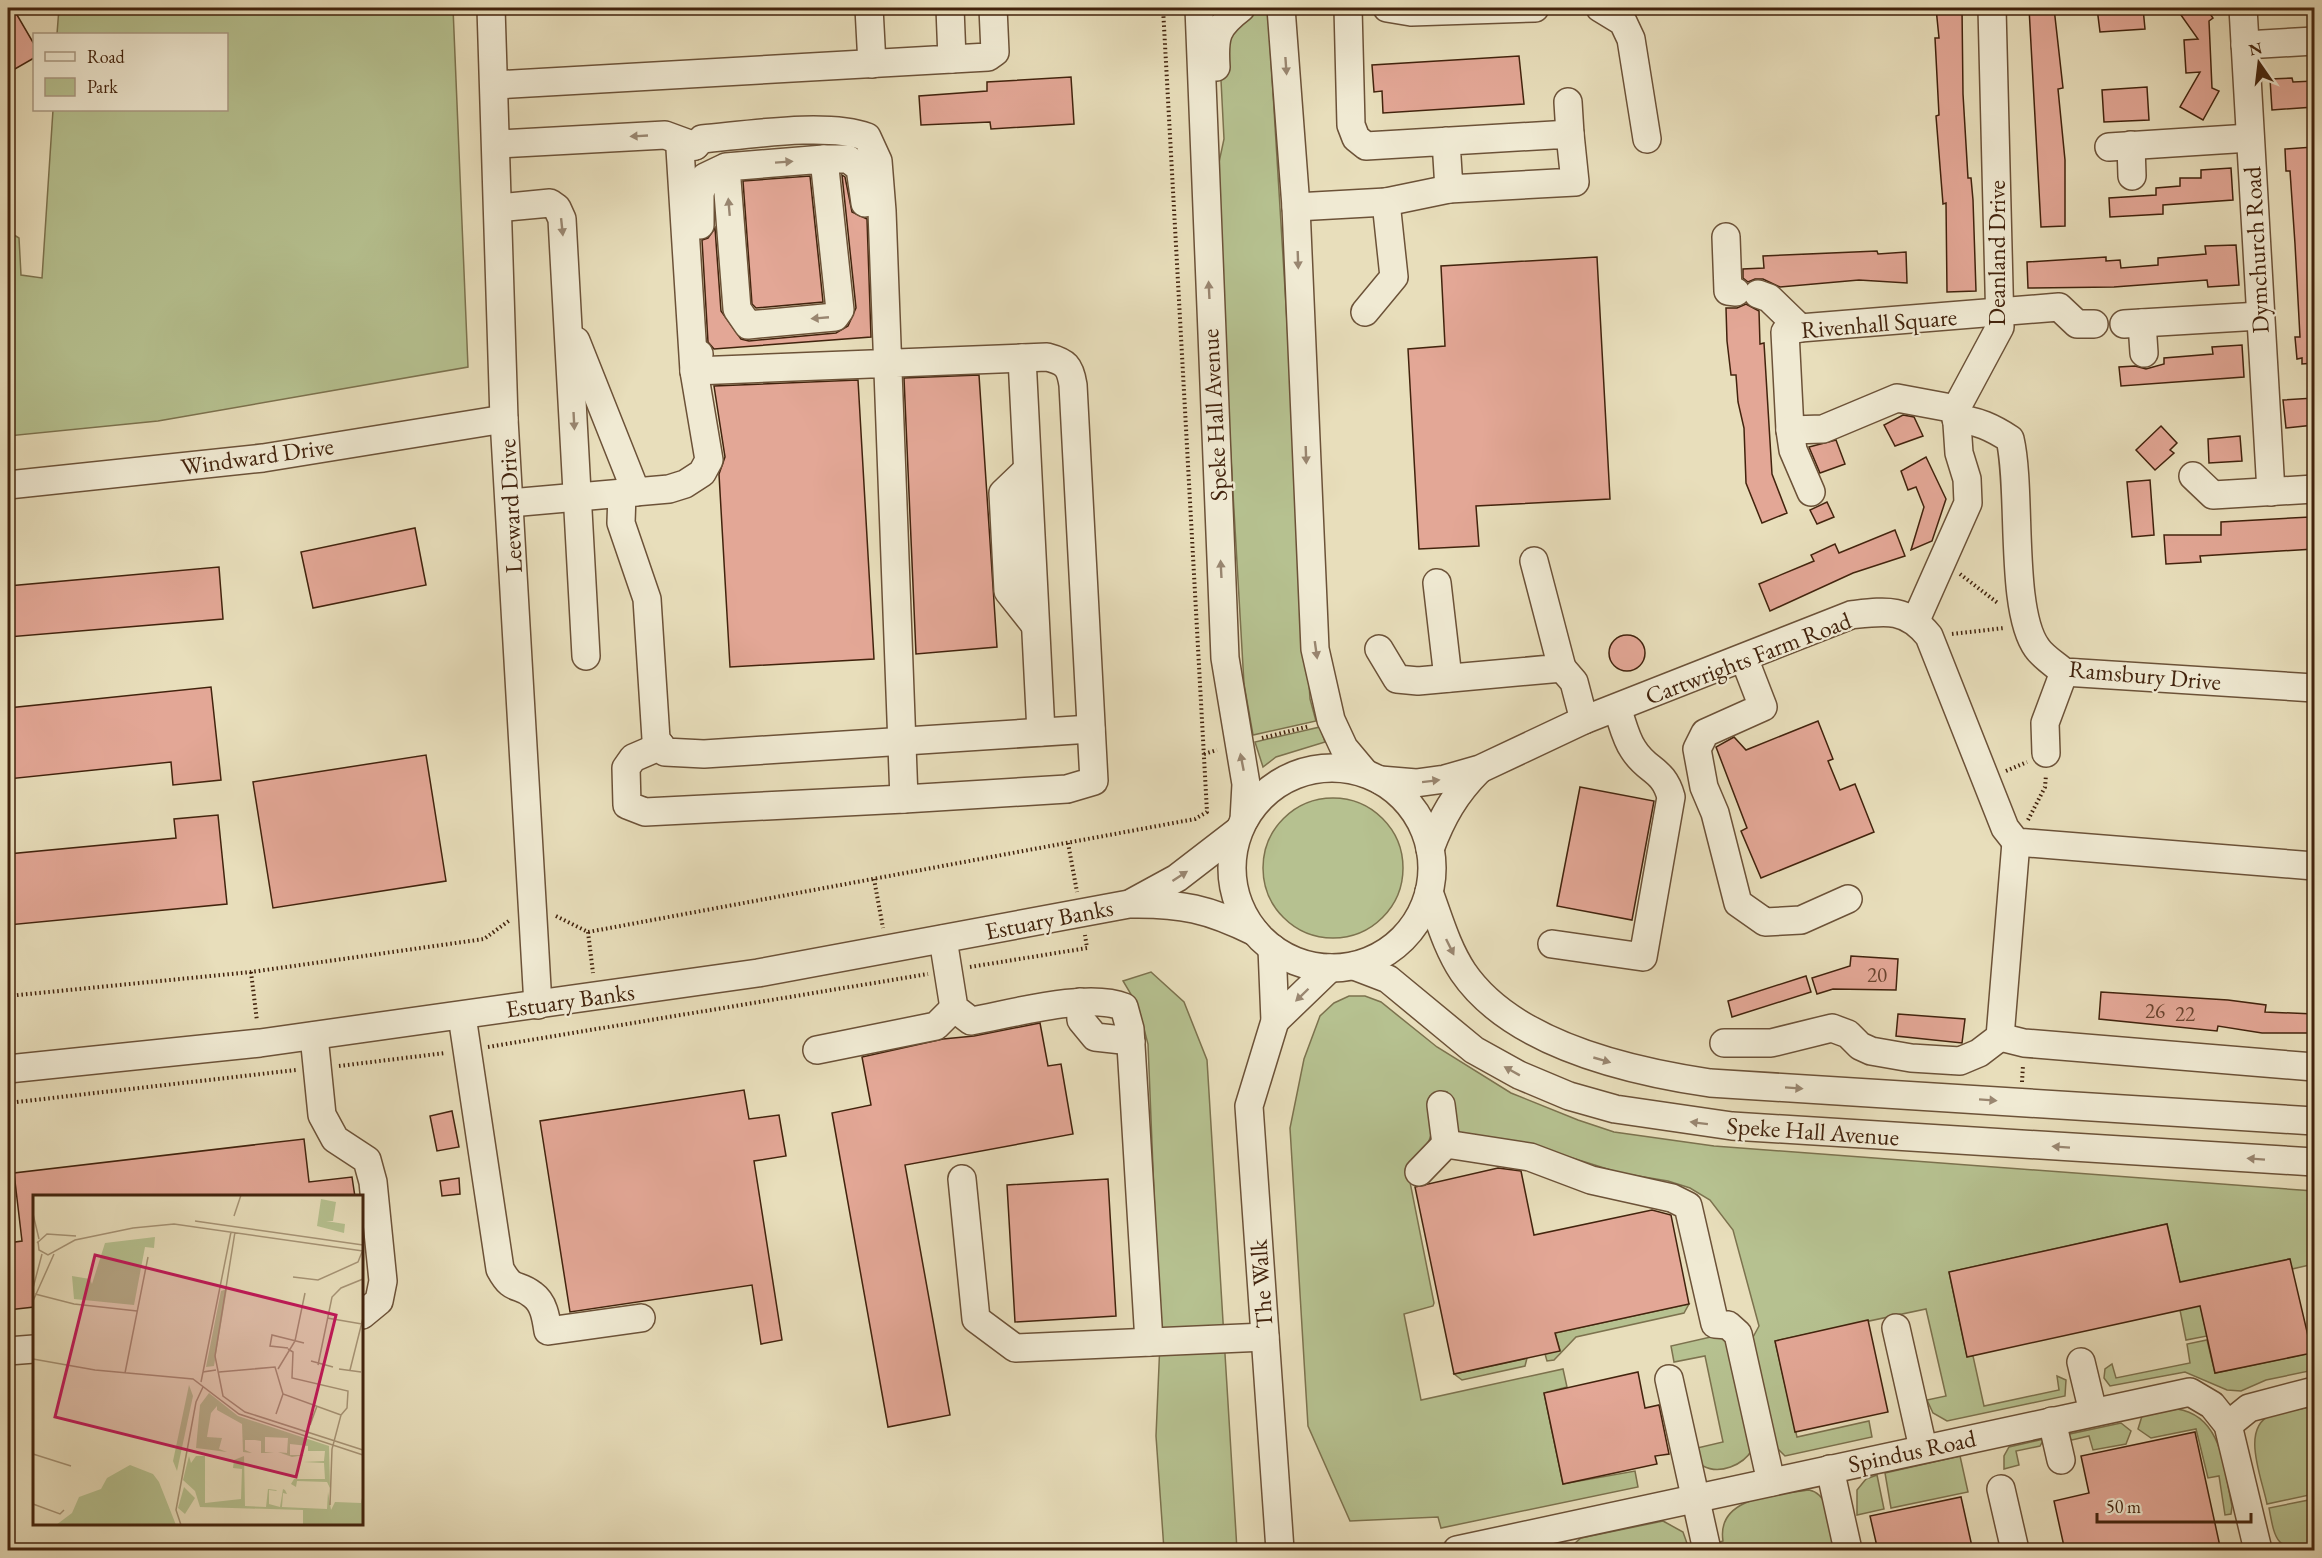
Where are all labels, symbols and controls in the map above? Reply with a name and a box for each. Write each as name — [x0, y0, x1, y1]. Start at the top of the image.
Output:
legend — [33, 33, 228, 111]
north arrow — [2229, 33, 2289, 93]
text: N — [2247, 37, 2264, 61]
text: Road — [87, 45, 126, 68]
one-way arrow — [1281, 56, 1290, 75]
text: Park — [87, 75, 118, 98]
one-way arrow — [629, 131, 648, 140]
one-way arrow — [775, 158, 794, 167]
street label: Dymchurch Road — [2236, 165, 2276, 334]
street label: Deanland Drive — [1981, 180, 2012, 326]
one-way arrow — [724, 197, 734, 216]
one-way arrow — [557, 217, 566, 236]
one-way arrow — [1294, 251, 1303, 270]
one-way arrow — [1204, 280, 1213, 299]
street label: Rivenhall Square — [1800, 301, 1958, 345]
one-way arrow — [810, 313, 829, 323]
street label: Speke Hall Avenue — [1194, 328, 1234, 502]
one-way arrow — [569, 412, 578, 431]
street label: Windward Drive — [179, 430, 335, 482]
street label: Leeward Drive — [491, 438, 529, 574]
one-way arrow — [1302, 446, 1311, 465]
one-way arrow — [1216, 559, 1225, 578]
street label: Cartwrights Farm Road — [1641, 604, 1856, 712]
one-way arrow — [1311, 641, 1320, 660]
street label: Ramsbury Drive — [2068, 653, 2222, 697]
one-way arrow — [1237, 753, 1246, 772]
one-way arrow — [1421, 776, 1440, 786]
one-way arrow — [1172, 871, 1188, 882]
street label: Estuary Banks — [982, 891, 1116, 947]
one-way arrow — [1446, 938, 1455, 955]
house number: 20 — [1867, 961, 1887, 988]
street label: Estuary Banks — [504, 976, 636, 1024]
one-way arrow — [1296, 987, 1310, 1001]
house number: 26 — [2145, 997, 2165, 1024]
house number: 22 — [2175, 1000, 2195, 1027]
one-way arrow — [1593, 1056, 1611, 1065]
one-way arrow — [1504, 1066, 1521, 1076]
one-way arrow — [1784, 1083, 1803, 1093]
one-way arrow — [1979, 1096, 1998, 1105]
street label: Speke Hall Avenue — [1726, 1110, 1900, 1152]
one-way arrow — [1690, 1118, 1709, 1127]
one-way arrow — [2052, 1142, 2071, 1151]
one-way arrow — [2247, 1154, 2266, 1163]
inset map — [33, 1195, 363, 1525]
street label: The Walk — [1242, 1238, 1280, 1329]
street label: Spindus Road — [1845, 1422, 1980, 1480]
scale bar — [2097, 1486, 2252, 1524]
text: 50 m — [2106, 1495, 2141, 1518]

